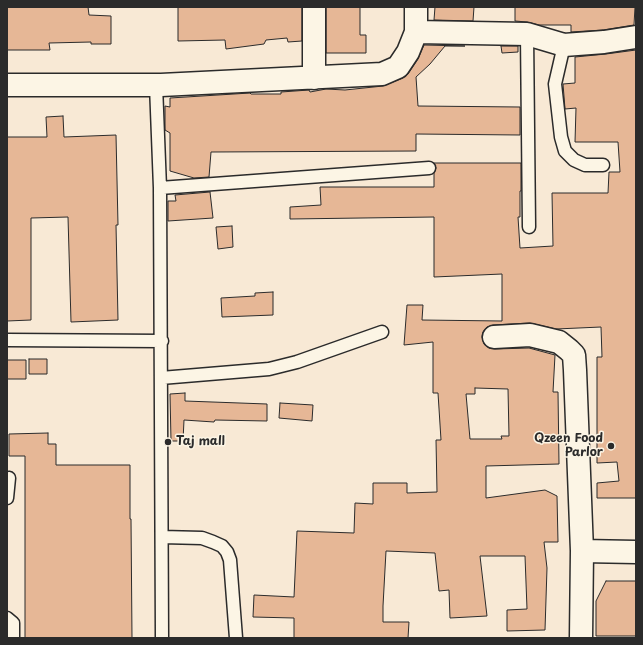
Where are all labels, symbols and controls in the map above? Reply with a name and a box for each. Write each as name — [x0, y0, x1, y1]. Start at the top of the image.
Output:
place label: Qzeen Food Parlor — [534, 432, 603, 460]
place label: Taj mall — [176, 435, 225, 449]
marker: Taj mall — [163, 437, 173, 447]
marker: Qzeen Food Parlor — [606, 441, 616, 451]

